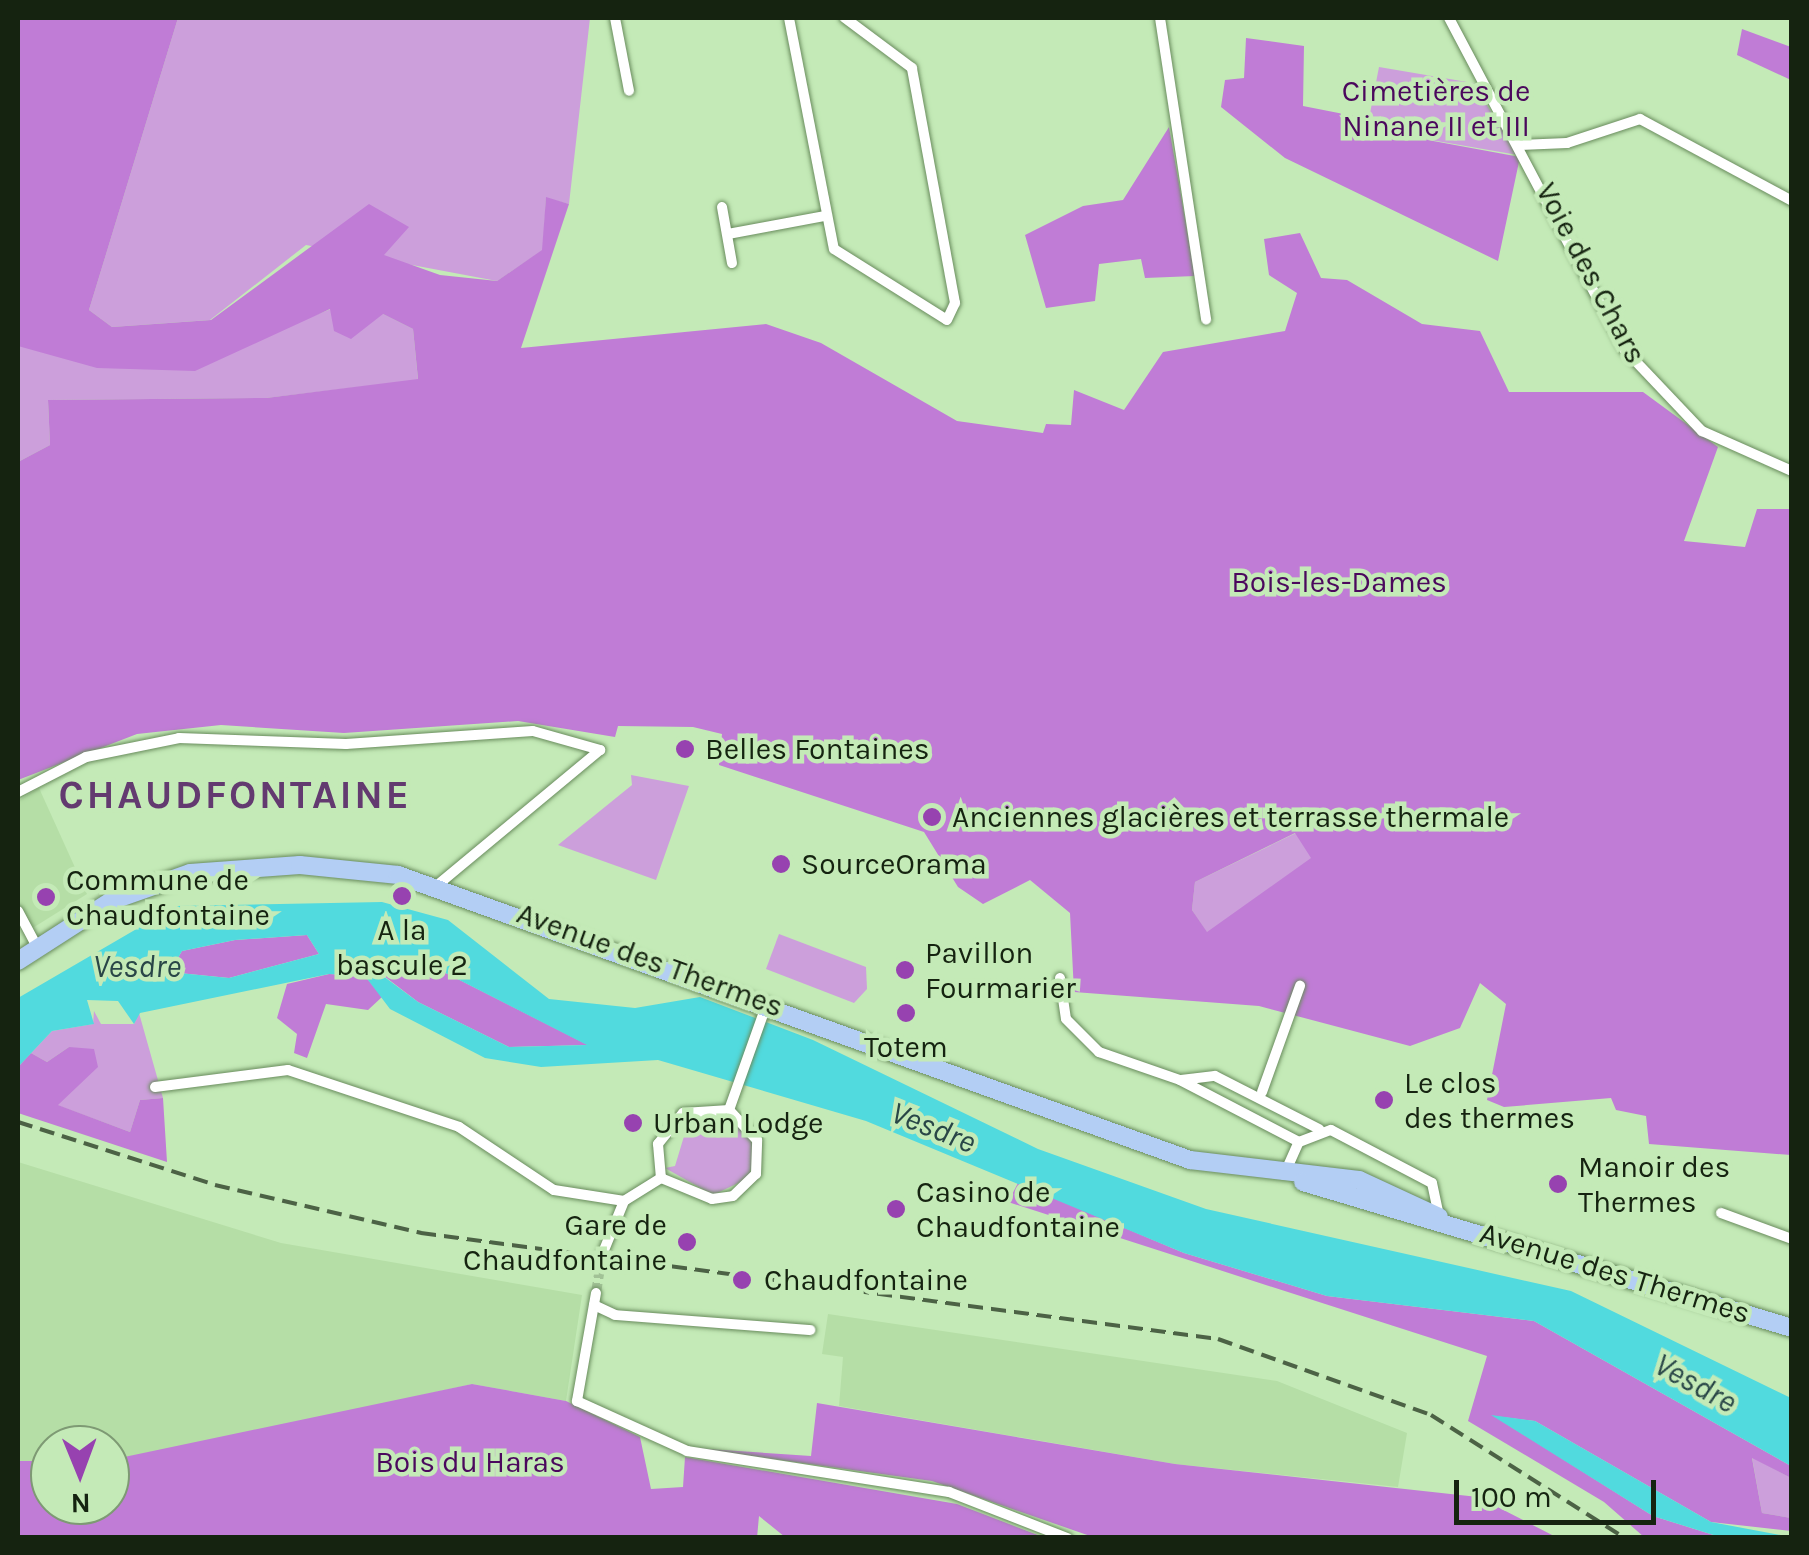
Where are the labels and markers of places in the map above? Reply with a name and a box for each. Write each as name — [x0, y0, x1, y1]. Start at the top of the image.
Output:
place label: Belles Fontaines — [705, 731, 930, 767]
marker: Belles Fontaines — [674, 738, 696, 760]
place label: Anciennes glacières et terrasse thermale — [952, 799, 1509, 835]
marker: Anciennes glacières et terrasse thermale — [921, 806, 943, 828]
place label: SourceOrama — [801, 846, 987, 882]
marker: SourceOrama — [770, 853, 792, 875]
place label: Commune de Chaudfontaine — [66, 862, 270, 932]
marker: A la bascule 2 — [391, 885, 413, 907]
marker: Commune de Chaudfontaine — [35, 886, 57, 908]
place label: A la bascule 2 — [336, 912, 468, 982]
place label: Pavillon Fourmarier — [925, 935, 1076, 1006]
marker: Pavillon Fourmarier — [894, 959, 916, 981]
marker: Totem — [895, 1002, 917, 1024]
place label: Totem — [864, 1029, 948, 1065]
place label: Le clos des thermes — [1404, 1065, 1575, 1136]
marker: Le clos des thermes — [1373, 1089, 1395, 1111]
place label: Urban Lodge — [653, 1105, 823, 1141]
marker: Urban Lodge — [622, 1112, 644, 1134]
place label: Manoir des Thermes — [1578, 1149, 1730, 1220]
marker: Manoir des Thermes — [1547, 1173, 1569, 1195]
place label: Casino de Chaudfontaine — [916, 1174, 1120, 1244]
marker: Casino de Chaudfontaine — [885, 1198, 907, 1220]
place label: Gare de Chaudfontaine — [463, 1207, 667, 1278]
marker: Gare de Chaudfontaine — [676, 1231, 698, 1253]
place label: Chaudfontaine — [764, 1262, 968, 1298]
marker: Chaudfontaine — [729, 1267, 755, 1293]

